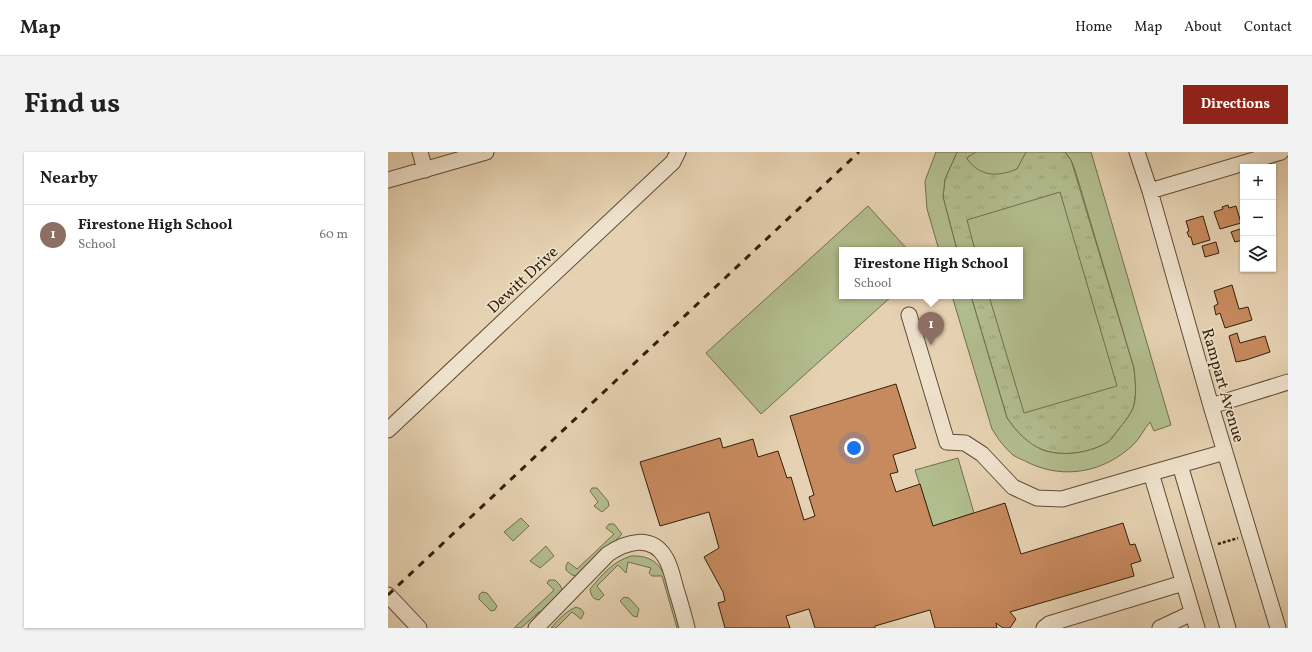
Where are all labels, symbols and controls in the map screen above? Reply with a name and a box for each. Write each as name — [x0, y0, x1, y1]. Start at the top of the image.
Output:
text: Map — [20, 15, 61, 41]
text: Home — [1075, 18, 1112, 37]
text: Map — [1134, 18, 1162, 37]
text: About — [1184, 18, 1222, 37]
text: Contact — [1244, 18, 1292, 37]
text: Find us — [24, 85, 120, 124]
button: Directions — [1183, 85, 1288, 124]
map controls — [1240, 164, 1276, 272]
button: + — [1240, 164, 1276, 200]
text: Nearby — [40, 167, 98, 190]
button: − — [1240, 200, 1276, 236]
text: Firestone High School — [78, 215, 232, 236]
text: 1 — [50, 226, 56, 244]
text: 60 m — [320, 226, 348, 244]
text: School — [78, 236, 116, 254]
button: layers — [1240, 236, 1276, 272]
street label: Dewitt Drive — [483, 242, 564, 319]
popup — [839, 247, 1023, 299]
text: Firestone High School — [854, 254, 1008, 275]
text: School — [854, 275, 892, 293]
pin: 1 — [918, 312, 944, 345]
street label: Rampart Avenue — [1195, 326, 1249, 445]
your location — [844, 438, 864, 458]

